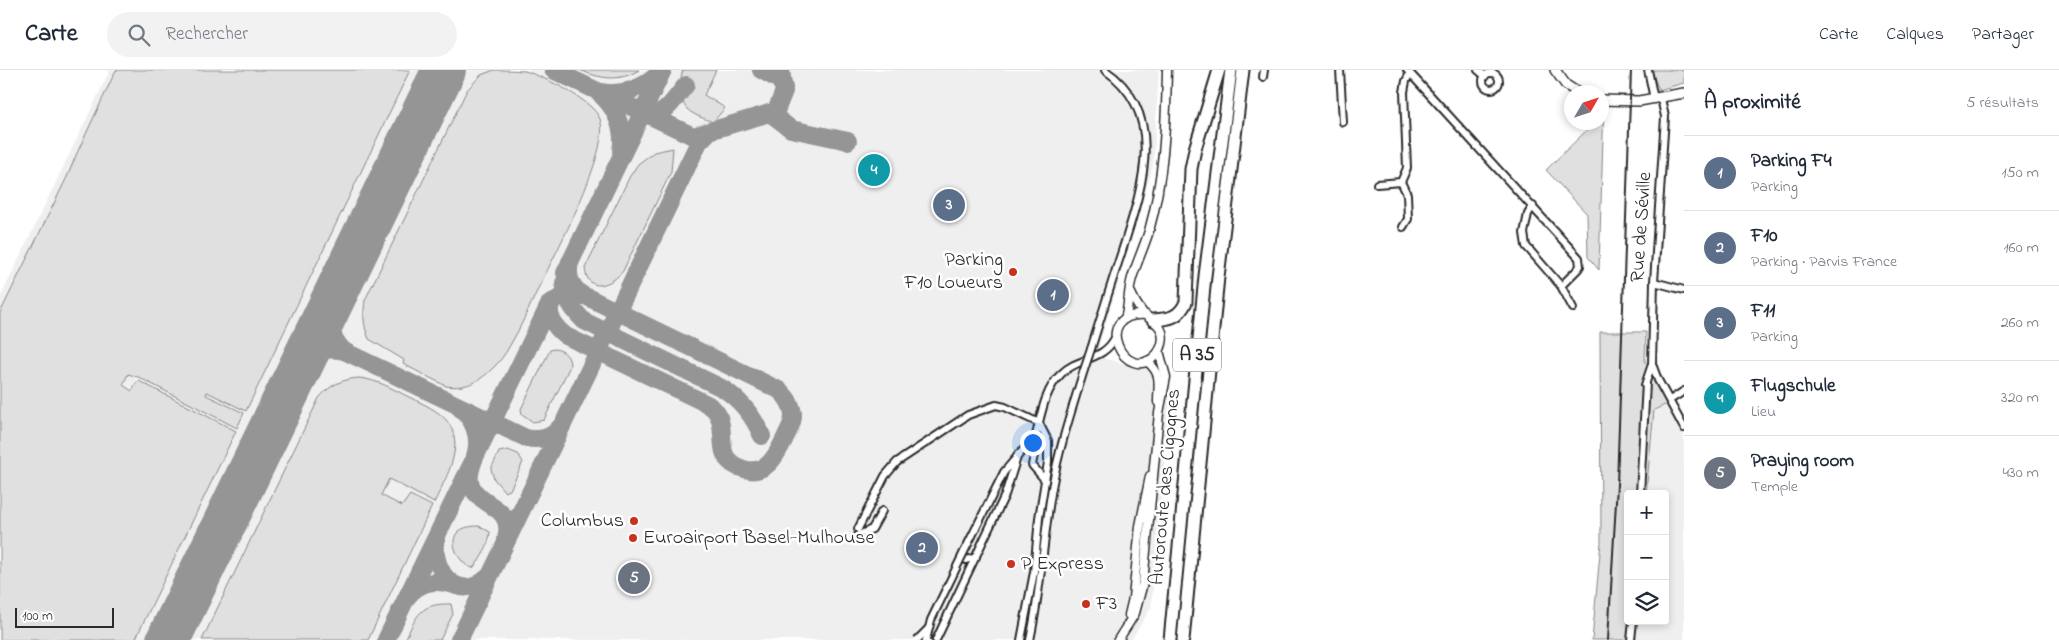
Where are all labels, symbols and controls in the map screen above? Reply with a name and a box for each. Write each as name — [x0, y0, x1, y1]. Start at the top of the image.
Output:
search box — [107, 12, 457, 57]
text: Carte — [25, 17, 77, 52]
icon: search — [125, 21, 153, 49]
text: Rechercher — [165, 21, 248, 48]
text: Carte — [1819, 22, 1858, 48]
text: Calques — [1886, 22, 1944, 48]
text: Partager — [1972, 22, 2034, 48]
north arrow — [1564, 85, 1609, 130]
text: À proximité — [1704, 88, 1801, 118]
text: 5 résultats — [1966, 91, 2039, 115]
text: Parking F4 — [1751, 148, 1832, 175]
pin: 4 — [858, 151, 890, 189]
text: 1 — [1717, 161, 1723, 185]
text: 150 m — [2001, 161, 2039, 185]
street label: Rue de Séville — [1624, 171, 1660, 283]
text: Parking — [1751, 175, 1798, 199]
pin: 3 — [933, 186, 965, 224]
text: F10 — [1751, 223, 1778, 250]
text: 2 — [1716, 236, 1724, 260]
text: 160 m — [2004, 236, 2039, 260]
place label: Parking F10 Loueurs — [903, 246, 1003, 298]
text: Parking · Parvis France — [1751, 250, 1897, 274]
marker: Parking F10 Loueurs — [1007, 266, 1019, 278]
pin: 1 — [1037, 276, 1069, 314]
text: F11 — [1751, 298, 1775, 325]
text: 3 — [1717, 311, 1723, 335]
text: 260 m — [2001, 311, 2039, 335]
text: Parking — [1751, 325, 1798, 349]
road number: A 35 — [1173, 338, 1221, 372]
text: Flugschule — [1751, 373, 1836, 400]
text: 4 — [1717, 386, 1723, 410]
text: 320 m — [2001, 386, 2039, 410]
street label: Autoroute des Cigognes — [1143, 388, 1190, 586]
text: Lieu — [1751, 400, 1776, 424]
your location — [1020, 430, 1046, 456]
text: Praying room — [1751, 448, 1854, 475]
text: 5 — [1715, 461, 1725, 485]
text: 430 m — [2002, 461, 2039, 485]
text: Temple — [1751, 475, 1798, 499]
map controls — [1624, 490, 1669, 625]
button: + — [1624, 490, 1669, 535]
place label: Columbus — [541, 507, 624, 536]
marker: Columbus — [628, 515, 640, 527]
place label: Euroairport Basel-Mulhouse — [643, 524, 874, 553]
pin: 2 — [906, 529, 938, 567]
marker: Euroairport Basel-Mulhouse — [627, 532, 639, 544]
button: − — [1624, 535, 1669, 580]
place label: P Express — [1021, 550, 1104, 579]
marker: P Express — [1005, 558, 1017, 570]
pin: 5 — [618, 559, 650, 597]
button: layers — [1624, 580, 1669, 625]
place label: F3 — [1095, 590, 1117, 619]
marker: F3 — [1080, 598, 1092, 610]
scale bar — [15, 605, 114, 628]
text: 100 m — [22, 606, 53, 627]

